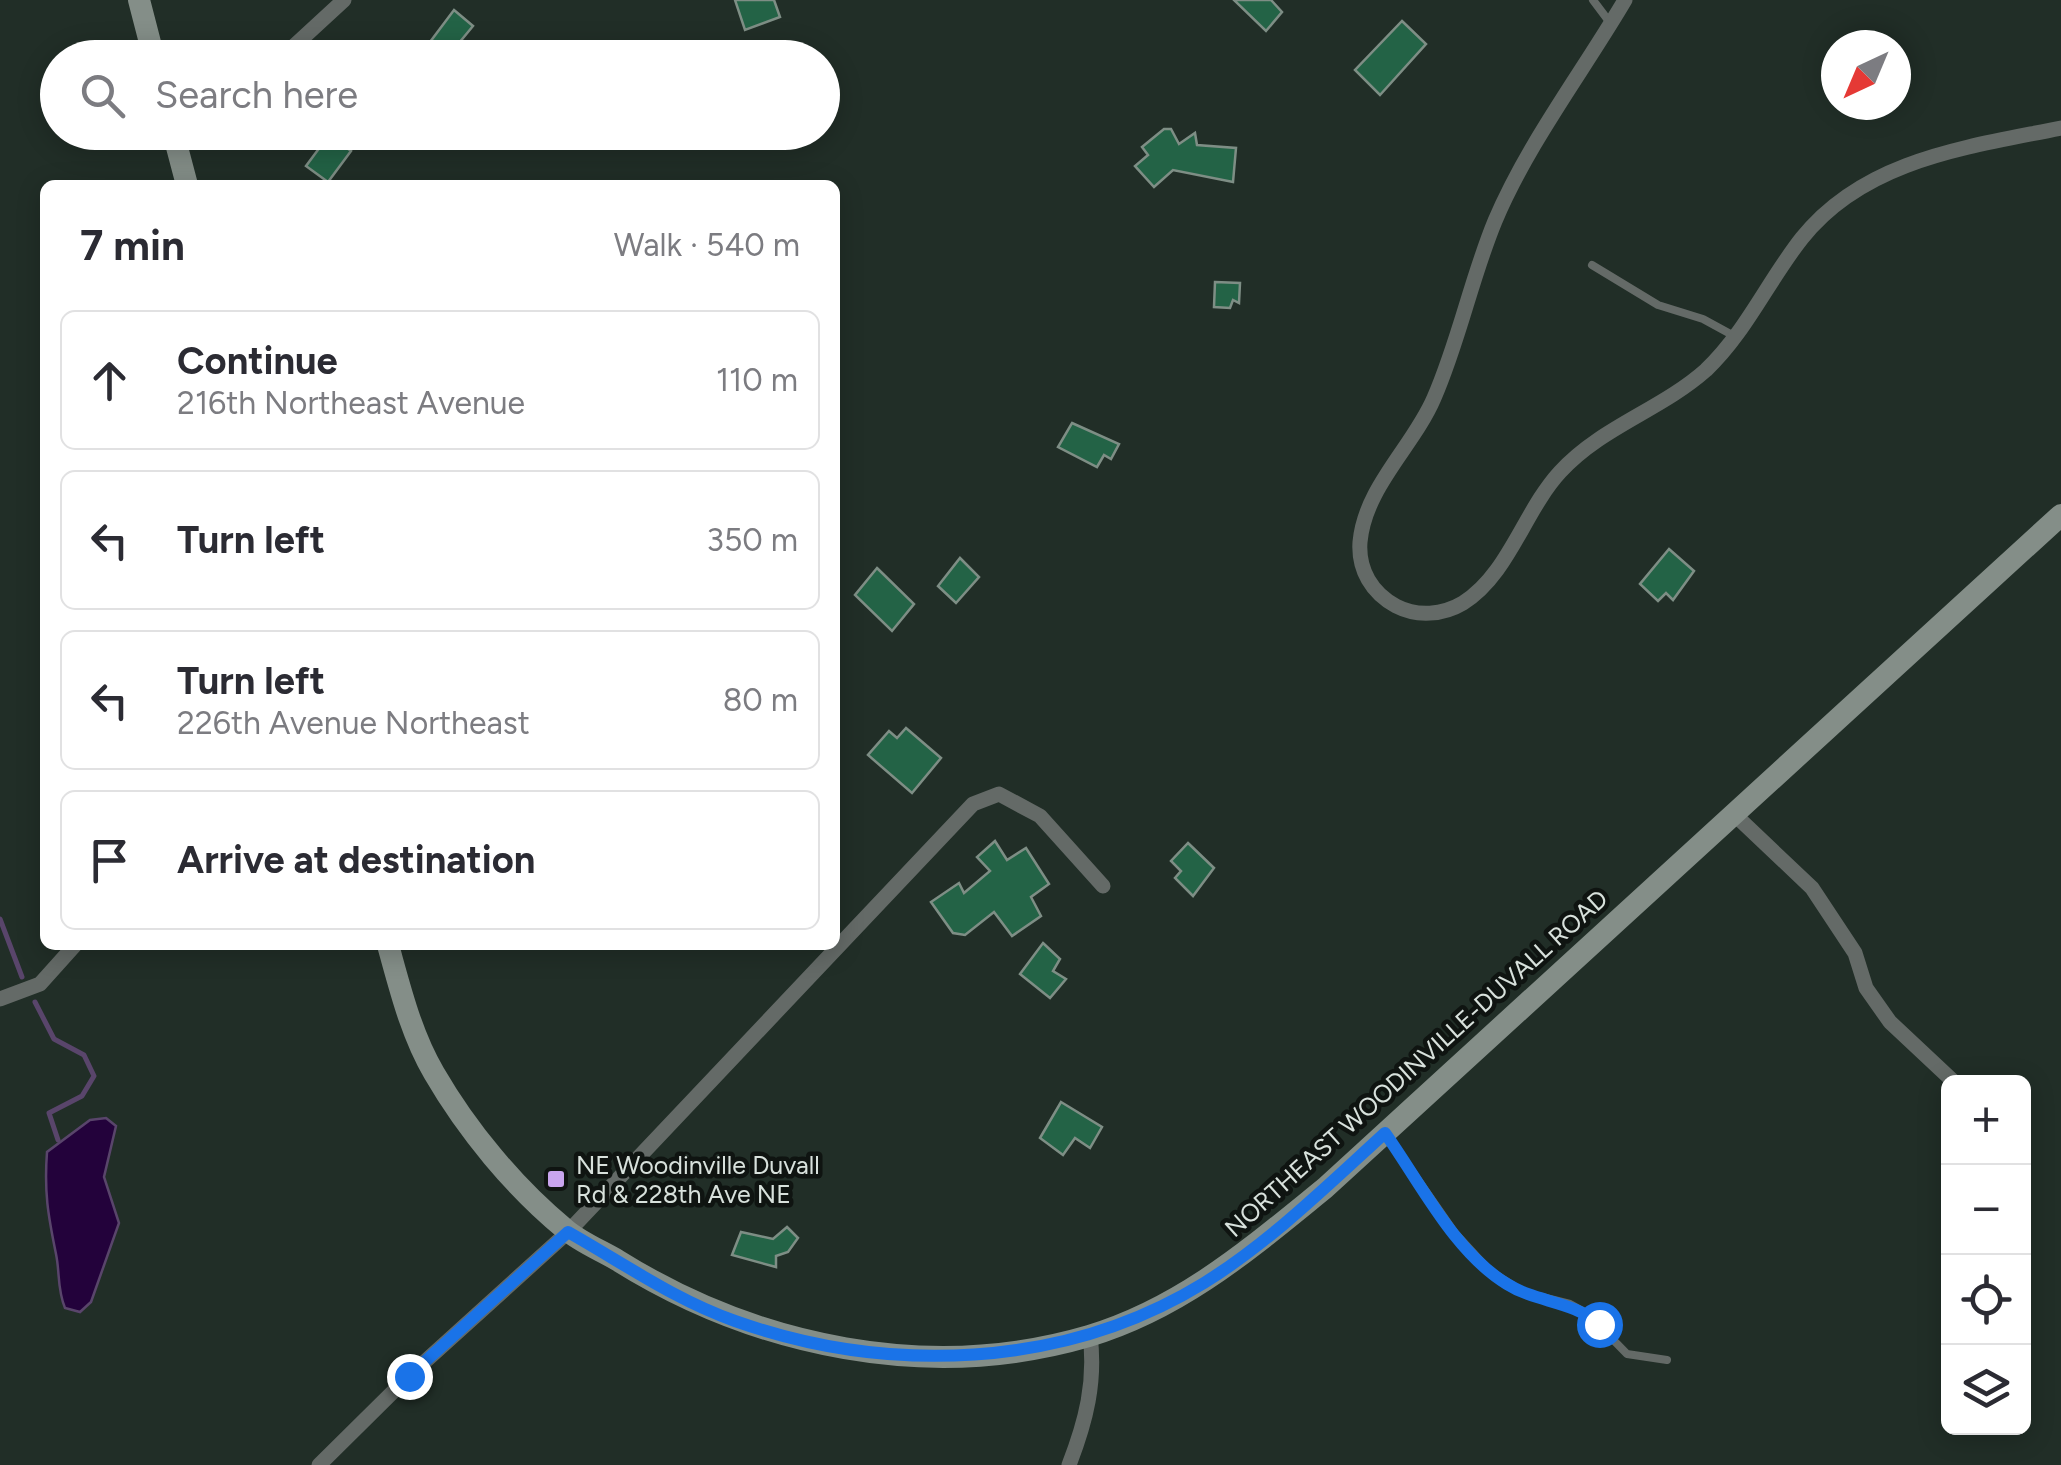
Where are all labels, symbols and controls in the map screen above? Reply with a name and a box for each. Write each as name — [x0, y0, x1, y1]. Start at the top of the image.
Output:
north arrow — [1821, 30, 1911, 120]
search box — [40, 40, 840, 150]
icon: search — [75, 68, 130, 123]
text: Search here — [155, 72, 358, 118]
text: 7 min — [80, 220, 185, 271]
text: Walk · 540 m — [614, 226, 800, 264]
text: Continue — [177, 338, 338, 384]
icon: ahead — [82, 353, 137, 408]
text: 110 m — [716, 361, 798, 399]
text: 216th Northeast Avenue — [177, 384, 525, 422]
icon: left — [82, 513, 137, 568]
text: Turn left — [177, 517, 325, 563]
text: 350 m — [707, 521, 798, 559]
text: Turn left — [177, 658, 325, 704]
icon: left — [82, 673, 137, 728]
text: 80 m — [723, 681, 798, 719]
text: 226th Avenue Northeast — [177, 704, 530, 742]
icon: arrive — [82, 833, 137, 888]
text: Arrive at destination — [177, 837, 535, 883]
street label: NORTHEAST WOODINVILLE-DUVALL ROAD — [1218, 883, 1614, 1243]
map controls — [1941, 1075, 2031, 1435]
button: + — [1941, 1075, 2031, 1165]
place label: NE Woodinville Duvall Rd & 228th Ave NE — [576, 1150, 820, 1209]
button: − — [1941, 1165, 2031, 1255]
marker: NE Woodinville Duvall Rd & 228th Ave NE — [545, 1168, 567, 1190]
button: locate — [1941, 1255, 2031, 1345]
route start — [1577, 1302, 1623, 1348]
button: layers — [1941, 1345, 2031, 1435]
route end — [387, 1354, 433, 1400]

